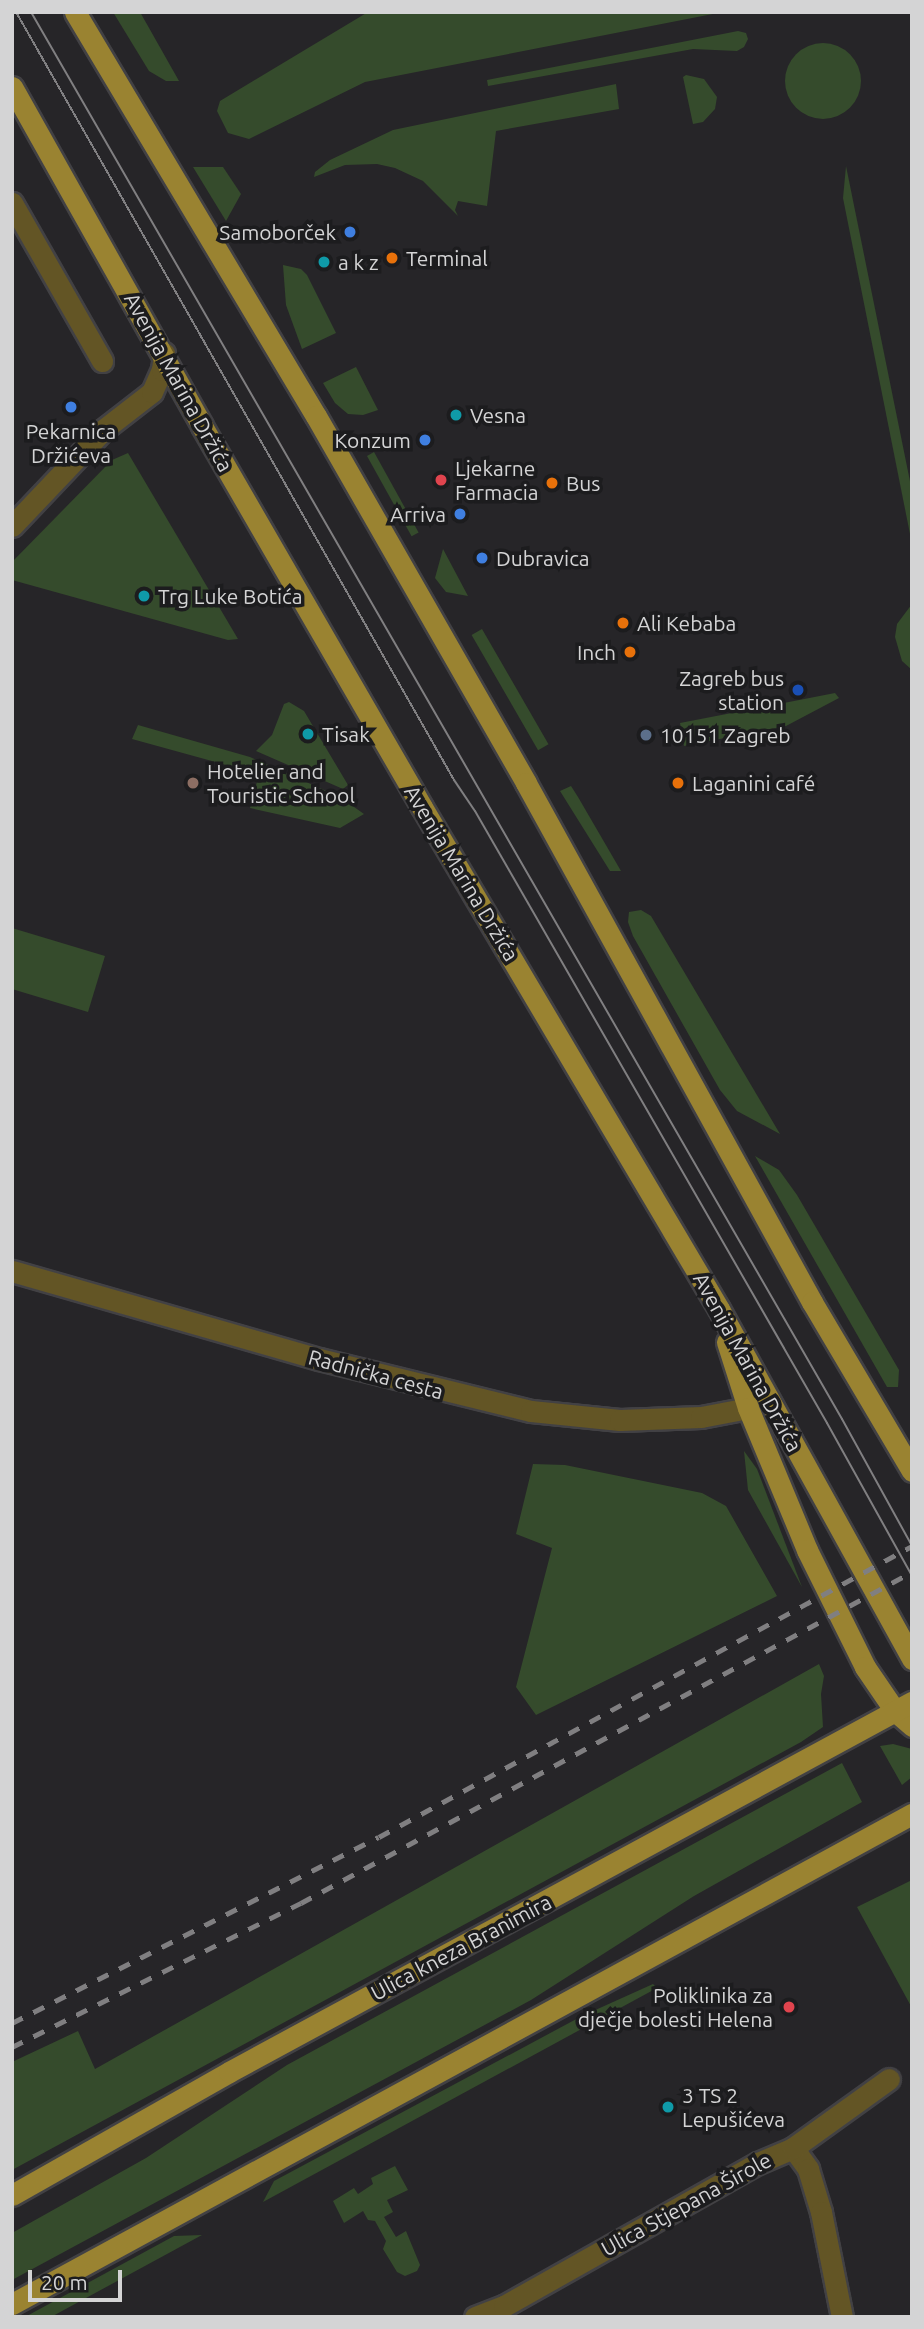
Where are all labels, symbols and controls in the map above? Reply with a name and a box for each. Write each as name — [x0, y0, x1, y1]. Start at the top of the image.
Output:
place label: Samoborček — [219, 219, 336, 245]
marker: Samoborček — [342, 224, 358, 240]
place label: Terminal — [406, 245, 488, 271]
place label: a k z — [338, 249, 379, 275]
marker: Terminal — [384, 250, 400, 266]
marker: a k z — [316, 254, 332, 270]
street label: Avenija Marina Držića — [119, 288, 239, 476]
marker: Pekarnica Držićeva — [63, 399, 79, 415]
place label: Vesna — [470, 402, 526, 428]
marker: Vesna — [448, 407, 464, 423]
place label: Pekarnica Držićeva — [26, 418, 116, 468]
place label: Konzum — [334, 427, 411, 453]
marker: Konzum — [417, 432, 433, 448]
place label: Ljekarne Farmacia — [455, 455, 539, 505]
place label: Bus — [566, 470, 600, 496]
marker: Ljekarne Farmacia — [433, 472, 449, 488]
marker: Bus — [544, 475, 560, 491]
place label: Arriva — [390, 501, 446, 527]
marker: Arriva — [452, 506, 468, 522]
place label: Dubravica — [496, 545, 590, 571]
marker: Dubravica — [474, 550, 490, 566]
place label: Trg Luke Botića — [158, 583, 303, 609]
marker: Trg Luke Botića — [136, 588, 152, 604]
place label: Ali Kebaba — [637, 610, 736, 636]
marker: Ali Kebaba — [615, 615, 631, 631]
place label: Inch — [577, 639, 616, 665]
marker: Inch — [622, 644, 638, 660]
place label: Zagreb bus station — [679, 665, 784, 715]
marker: Zagreb bus station — [790, 682, 806, 698]
place label: Tisak — [322, 721, 370, 747]
place label: 10151 Zagreb — [660, 722, 791, 748]
marker: Tisak — [300, 726, 316, 742]
marker: 10151 Zagreb — [638, 727, 654, 743]
place label: Hotelier and Touristic School — [207, 758, 355, 808]
place label: Laganini café — [692, 770, 815, 796]
marker: Hotelier and Touristic School — [185, 775, 201, 791]
marker: Laganini café — [670, 775, 686, 791]
street label: Avenija Marina Držića — [400, 780, 524, 966]
street label: Avenija Marina Držića — [688, 1268, 808, 1456]
street label: Radnička cesta — [306, 1344, 446, 1404]
street label: Ulica kneza Branimira — [366, 1889, 556, 2005]
place label: Poliklinika za dječje bolesti Helena — [578, 1982, 773, 2032]
marker: Poliklinika za dječje bolesti Helena — [779, 1997, 799, 2017]
place label: 3 TS 2 Lepušićeva — [682, 2082, 785, 2132]
marker: 3 TS 2 Lepušićeva — [660, 2099, 676, 2115]
street label: Ulica Stjepana Širole — [597, 2147, 775, 2261]
scale bar — [32, 2256, 126, 2300]
text: 20 m — [41, 2270, 88, 2294]

